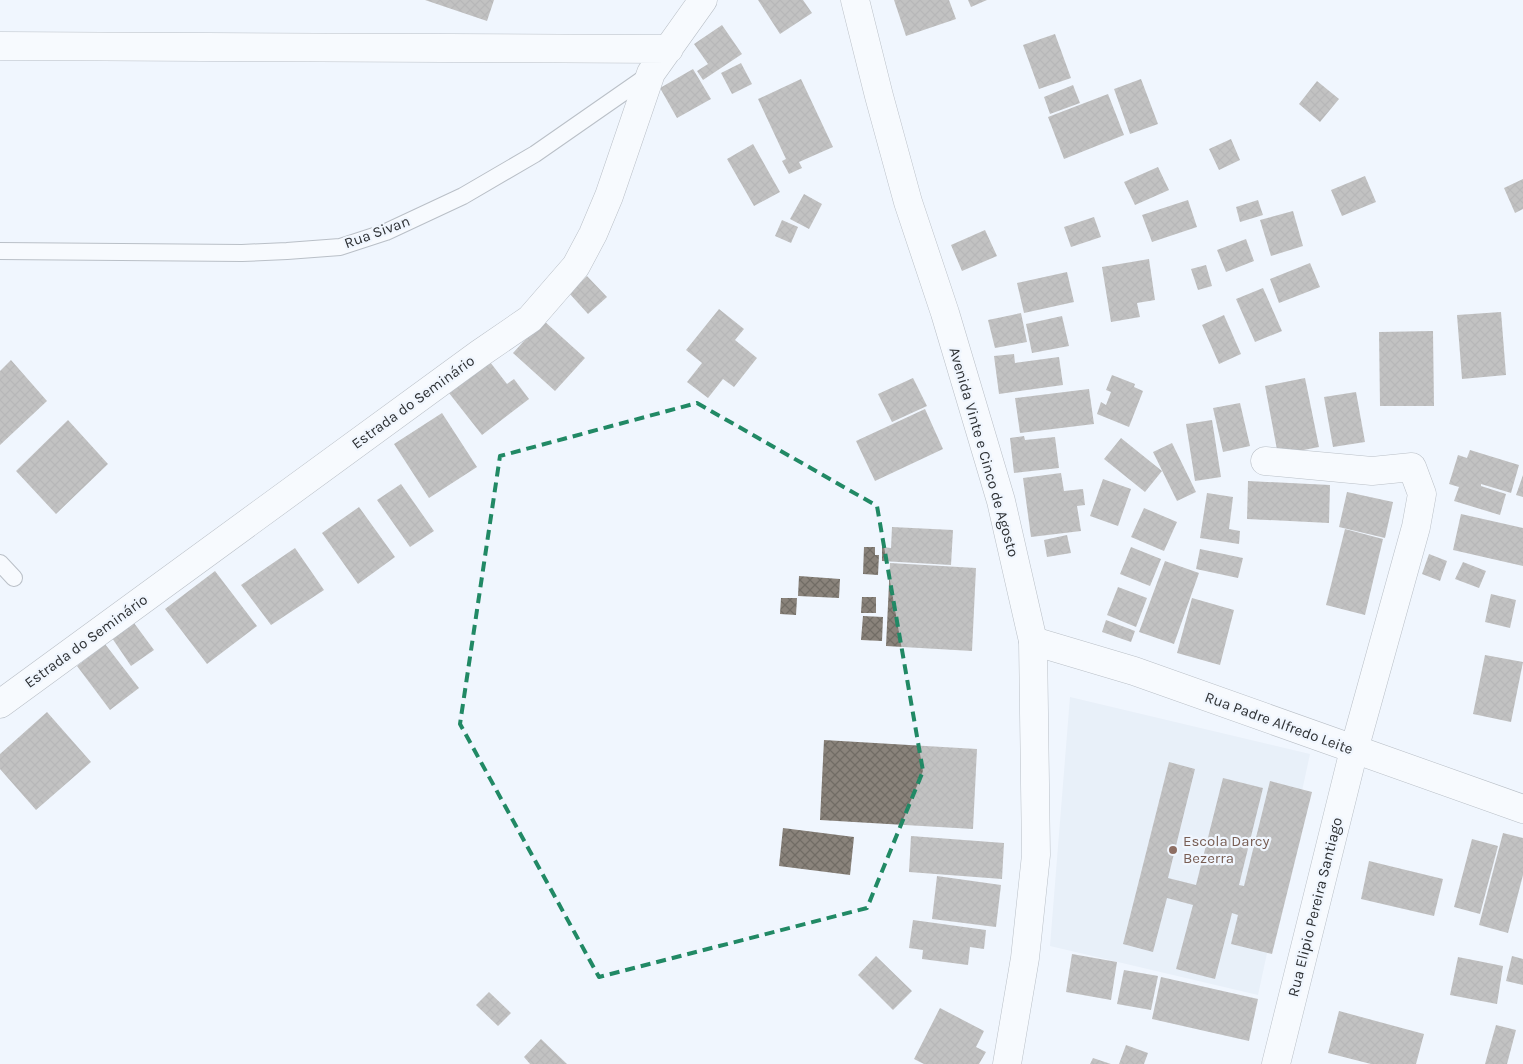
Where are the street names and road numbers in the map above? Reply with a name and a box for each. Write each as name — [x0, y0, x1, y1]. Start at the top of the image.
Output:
street label: Rua Sivan — [342, 212, 412, 252]
street label: Avenida Vinte e Cinco de Agosto — [945, 345, 1023, 559]
street label: Estrada do Seminário — [348, 351, 478, 453]
street label: Estrada do Seminário — [21, 590, 151, 692]
street label: Rua Padre Alfredo Leite — [1202, 688, 1356, 758]
street label: Rua Elipio Pereira Santiago — [1284, 815, 1346, 999]

